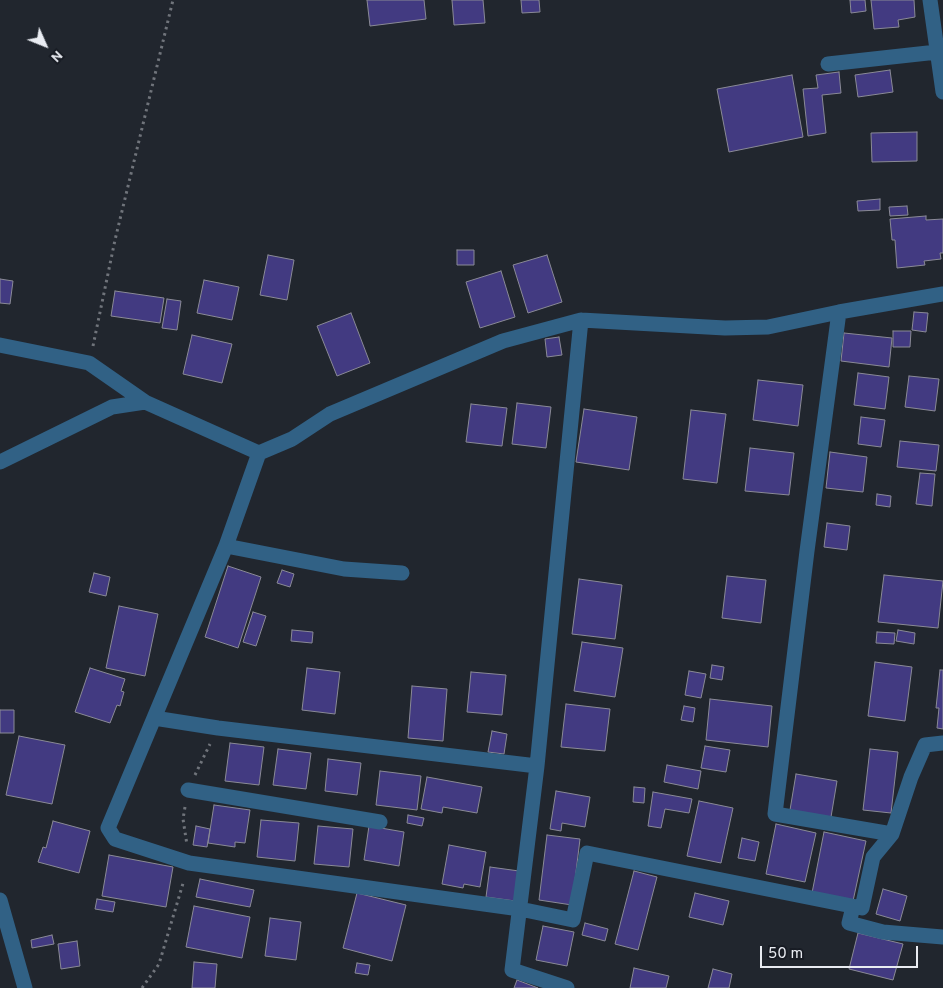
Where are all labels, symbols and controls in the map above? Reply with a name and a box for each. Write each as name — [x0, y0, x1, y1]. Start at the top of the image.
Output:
north arrow — [20, 20, 70, 70]
text: N — [47, 46, 66, 65]
scale bar — [763, 936, 920, 968]
text: 50 m — [768, 945, 803, 964]

